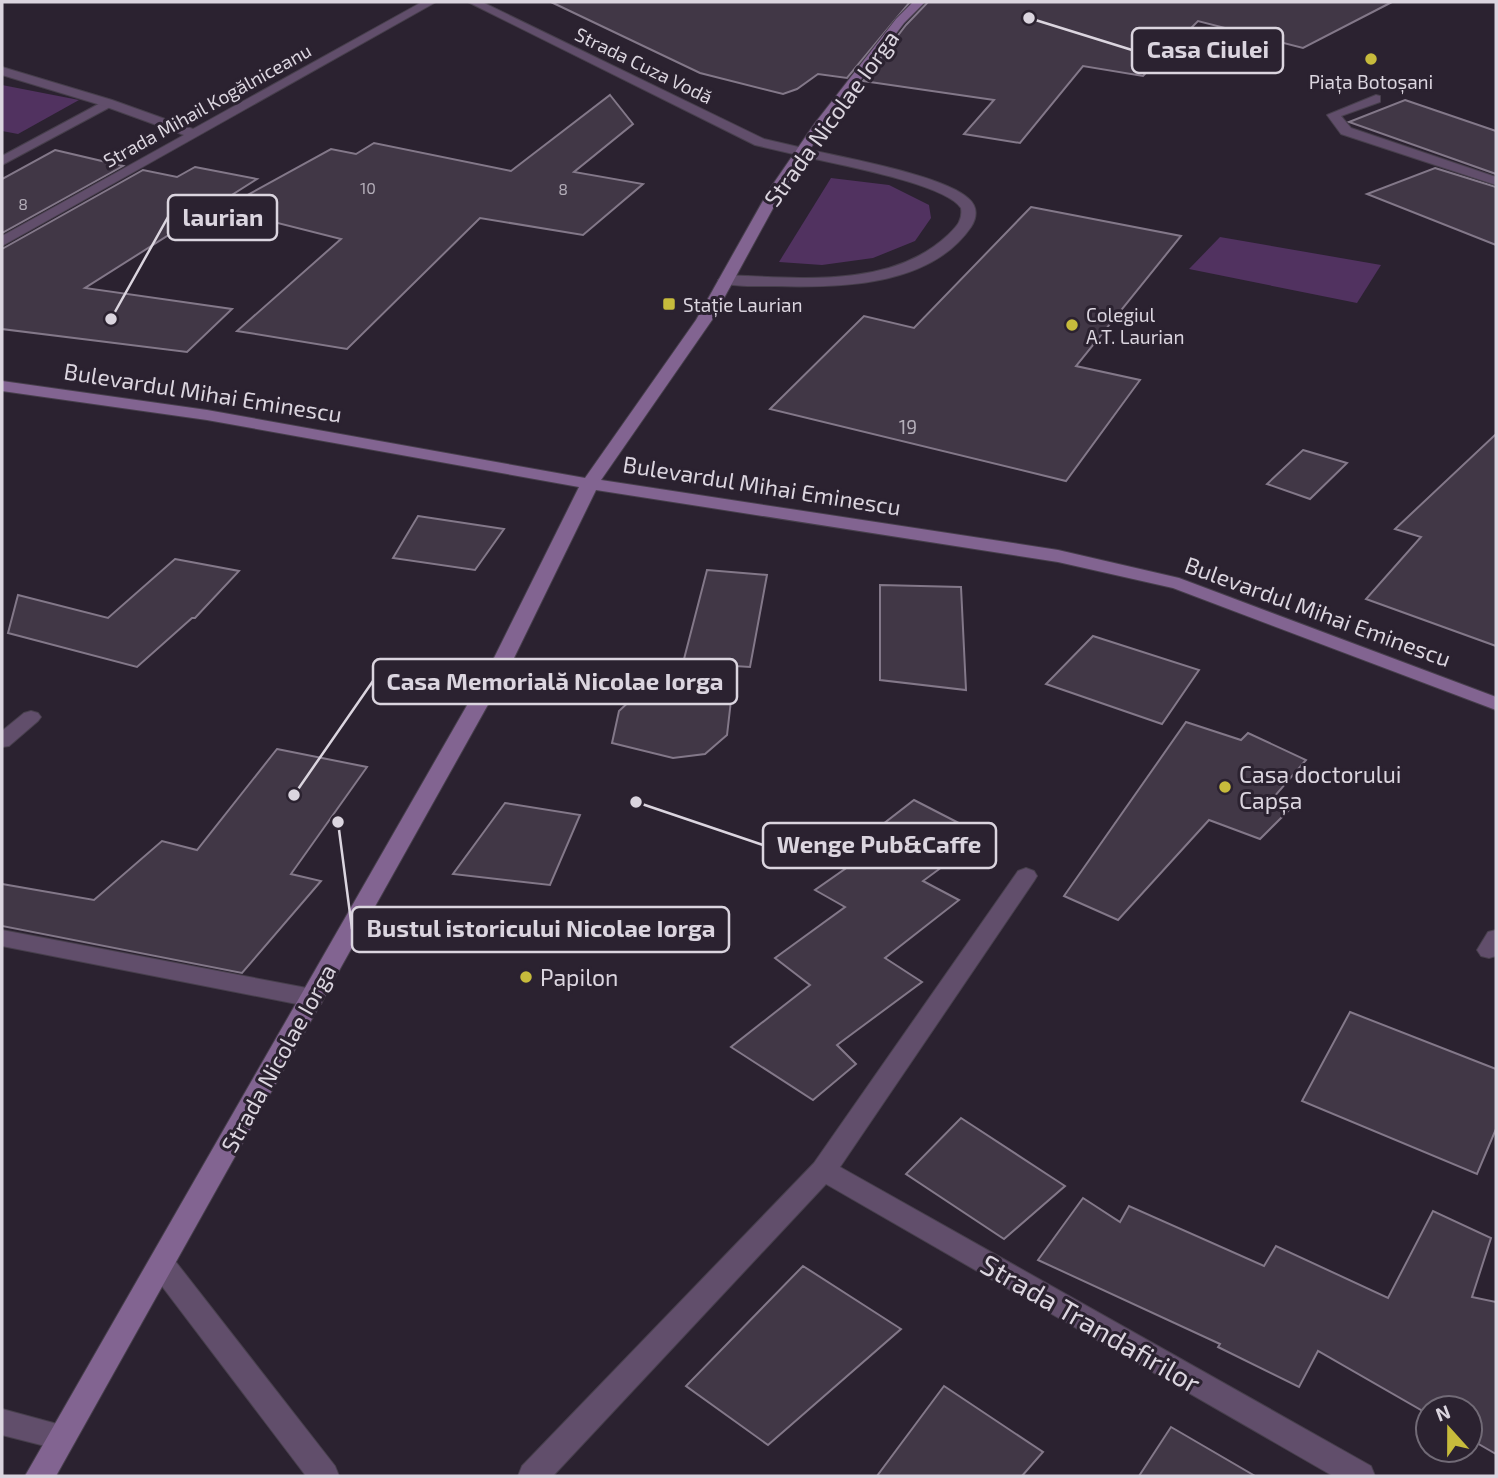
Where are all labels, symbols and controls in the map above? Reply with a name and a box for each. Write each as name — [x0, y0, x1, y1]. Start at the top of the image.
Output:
street label: Strada Cuza Vodă — [572, 22, 716, 108]
street label: Strada Nicolae Iorga — [758, 24, 904, 212]
callout: Casa Ciulei — [1132, 28, 1283, 73]
text: Casa Ciulei — [1147, 34, 1269, 63]
street label: Strada Mihail Kogălniceanu — [99, 38, 315, 172]
marker: Piața Botoșani — [1363, 51, 1379, 67]
place label: Piața Botoșani — [1309, 70, 1433, 95]
house number: 10 — [360, 178, 376, 197]
house number: 8 — [558, 179, 568, 198]
house number: 8 — [18, 194, 28, 213]
callout: laurian — [168, 195, 277, 240]
text: laurian — [183, 202, 263, 231]
place label: Stație Laurian — [683, 293, 802, 318]
marker: Stație Laurian — [661, 296, 677, 312]
place label: Colegiul A.T. Laurian — [1086, 303, 1184, 348]
marker: Colegiul A.T. Laurian — [1064, 317, 1080, 333]
street label: Bulevardul Mihai Eminescu — [62, 356, 344, 428]
house number: 19 — [899, 415, 917, 438]
street label: Bulevardul Mihai Eminescu — [621, 449, 903, 521]
street label: Bulevardul Mihai Eminescu — [1181, 550, 1455, 672]
callout: Casa Memorială Nicolae Iorga — [373, 659, 737, 704]
text: Casa Memorială Nicolae Iorga — [387, 666, 723, 695]
place label: Casa doctorului Capșa — [1239, 760, 1401, 816]
marker: Casa doctorului Capșa — [1217, 779, 1233, 795]
callout: Wenge Pub&Caffe — [763, 823, 996, 868]
text: Wenge Pub&Caffe — [777, 829, 981, 858]
callout: Bustul istoricului Nicolae Iorga — [352, 907, 729, 952]
text: Bustul istoricului Nicolae Iorga — [367, 913, 715, 942]
street label: Strada Nicolae Iorga — [215, 959, 341, 1157]
place label: Papilon — [540, 963, 618, 991]
marker: Papilon — [518, 969, 534, 985]
street label: Strada Trandafirilor — [975, 1246, 1207, 1400]
north arrow — [1414, 1394, 1484, 1464]
text: N — [1432, 1399, 1453, 1426]

